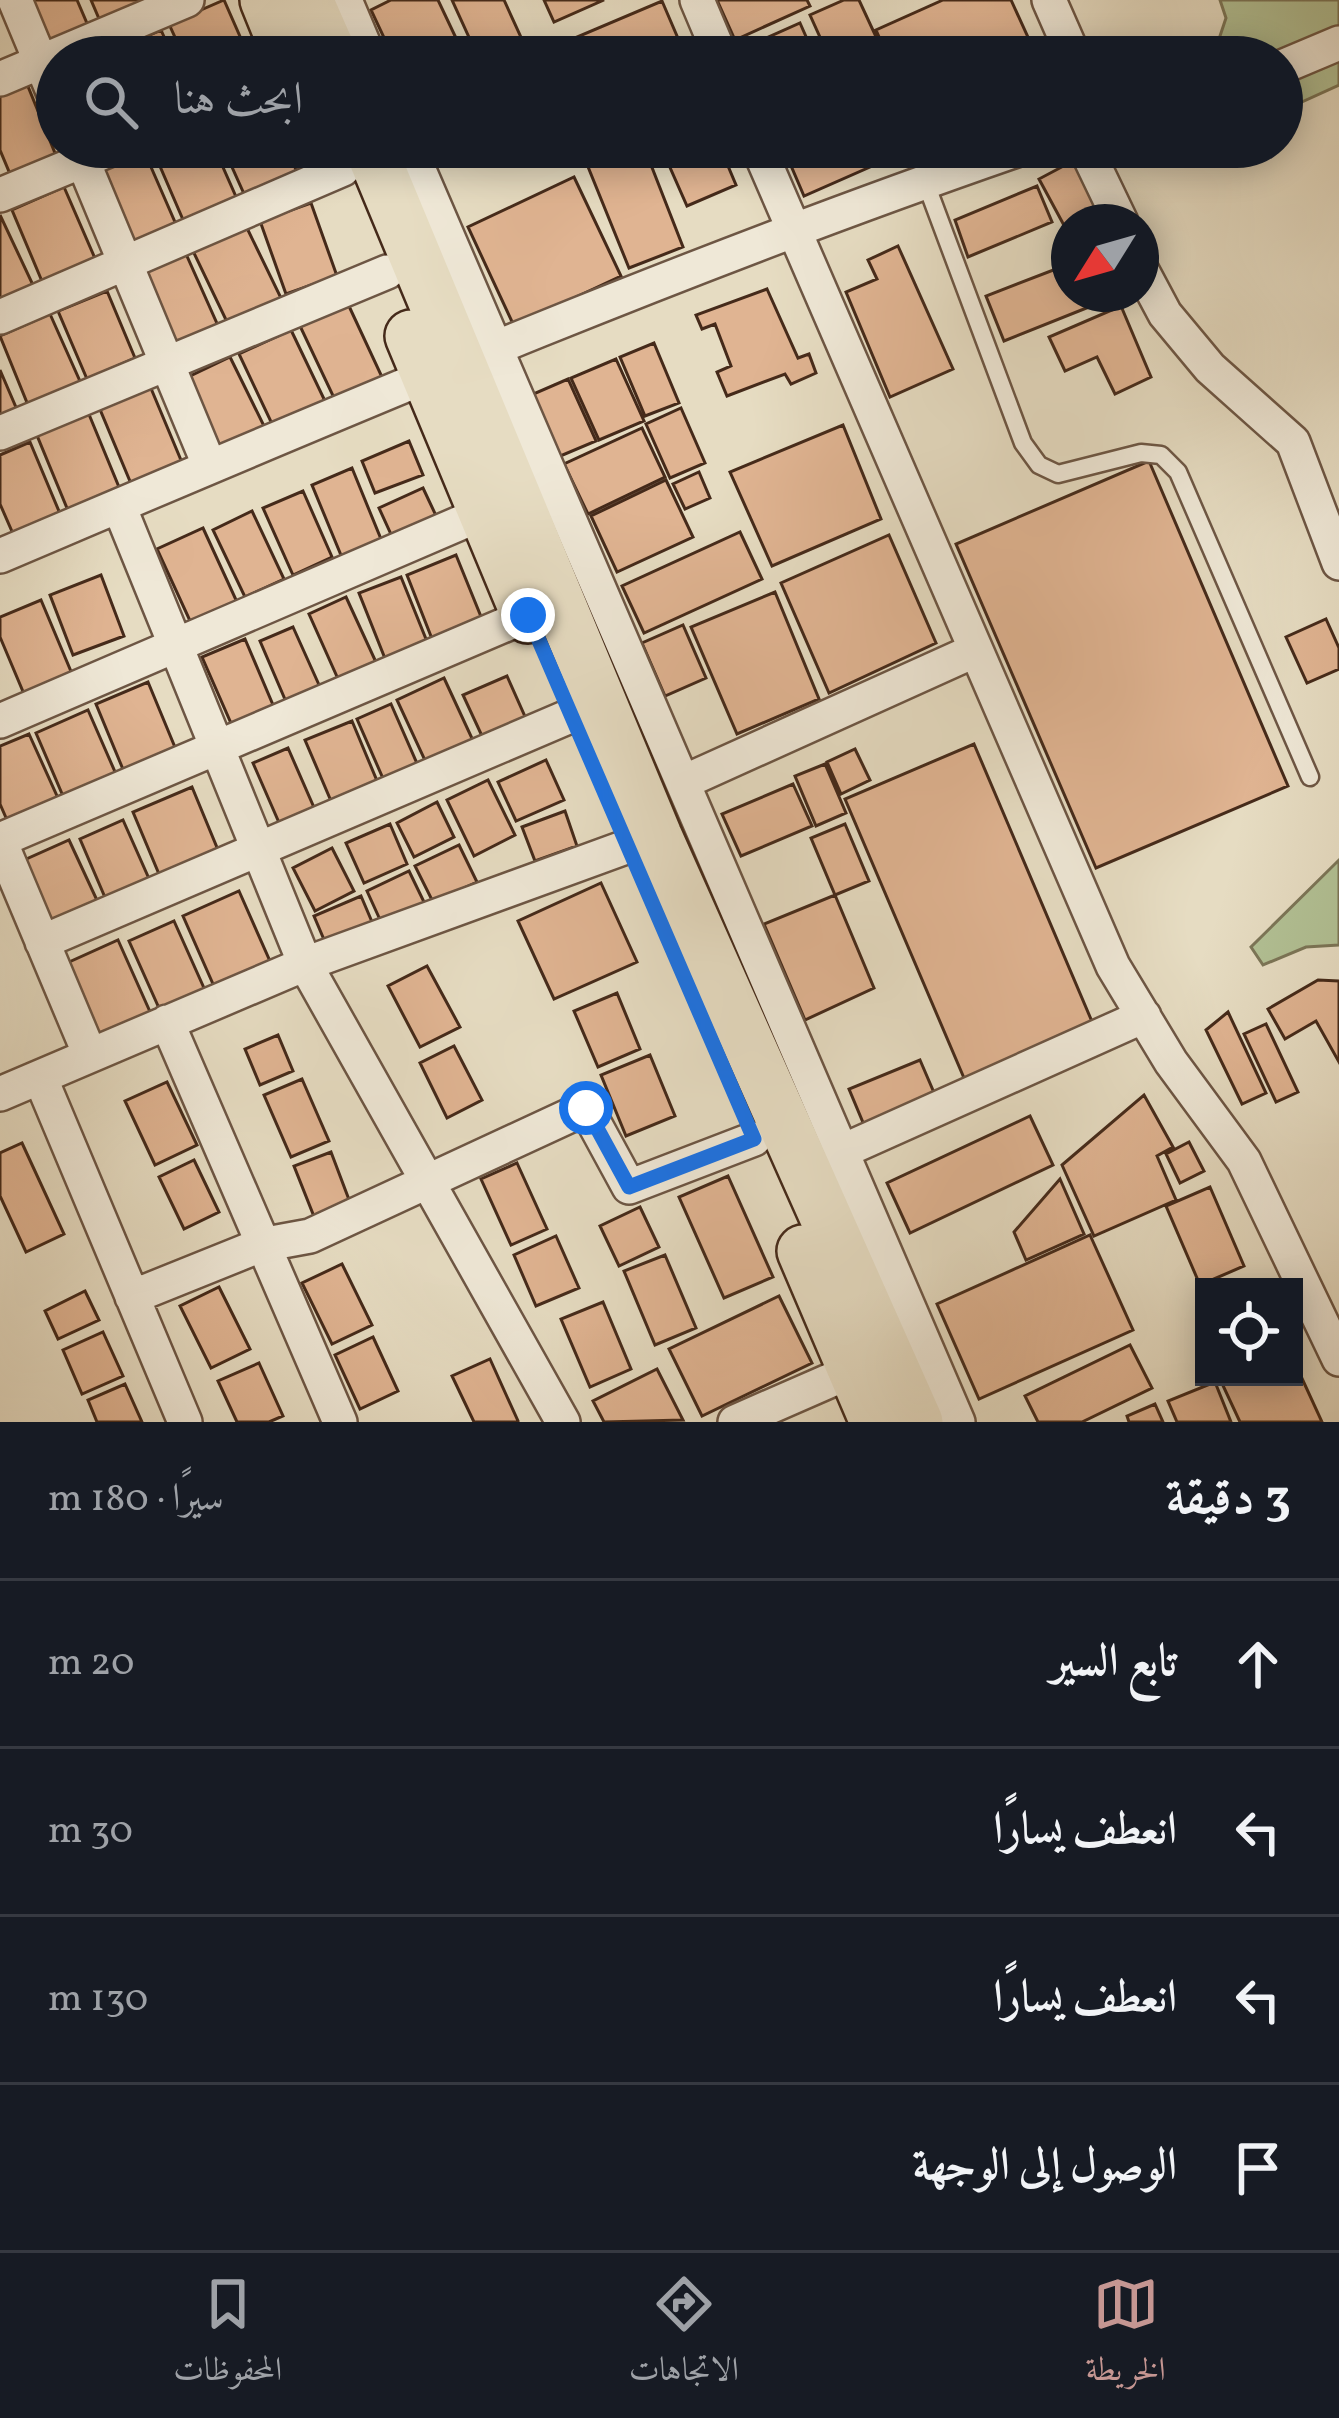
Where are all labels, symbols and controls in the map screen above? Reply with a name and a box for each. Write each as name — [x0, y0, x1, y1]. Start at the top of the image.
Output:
search box — [36, 36, 1303, 168]
icon: search — [78, 69, 144, 135]
text: ابحث هنا — [174, 70, 303, 133]
north arrow — [1051, 204, 1159, 312]
route end — [501, 588, 555, 642]
route start — [559, 1081, 613, 1135]
map controls — [1195, 1278, 1303, 1386]
button: locate — [1195, 1278, 1303, 1386]
text: 3 دقيقة — [1166, 1464, 1291, 1535]
text: سيرًا · 180 m — [48, 1473, 224, 1527]
icon: ahead — [1225, 1631, 1291, 1697]
text: تابع السير — [1051, 1632, 1177, 1695]
text: 20 m — [48, 1637, 134, 1691]
icon: left — [1225, 1799, 1291, 1865]
text: انعطف يسارًا — [993, 1800, 1177, 1863]
text: 30 m — [48, 1805, 133, 1859]
icon: left — [1225, 1967, 1291, 2033]
text: انعطف يسارًا — [993, 1968, 1177, 2031]
text: 130 m — [48, 1973, 148, 2027]
icon: arrive — [1225, 2135, 1291, 2201]
text: الوصول إلى الوجهة — [912, 2136, 1177, 2199]
tab: المحفوظات — [173, 2271, 282, 2401]
tab: الاتجاهات — [629, 2271, 739, 2401]
tab: الخريطة — [1085, 2271, 1166, 2401]

